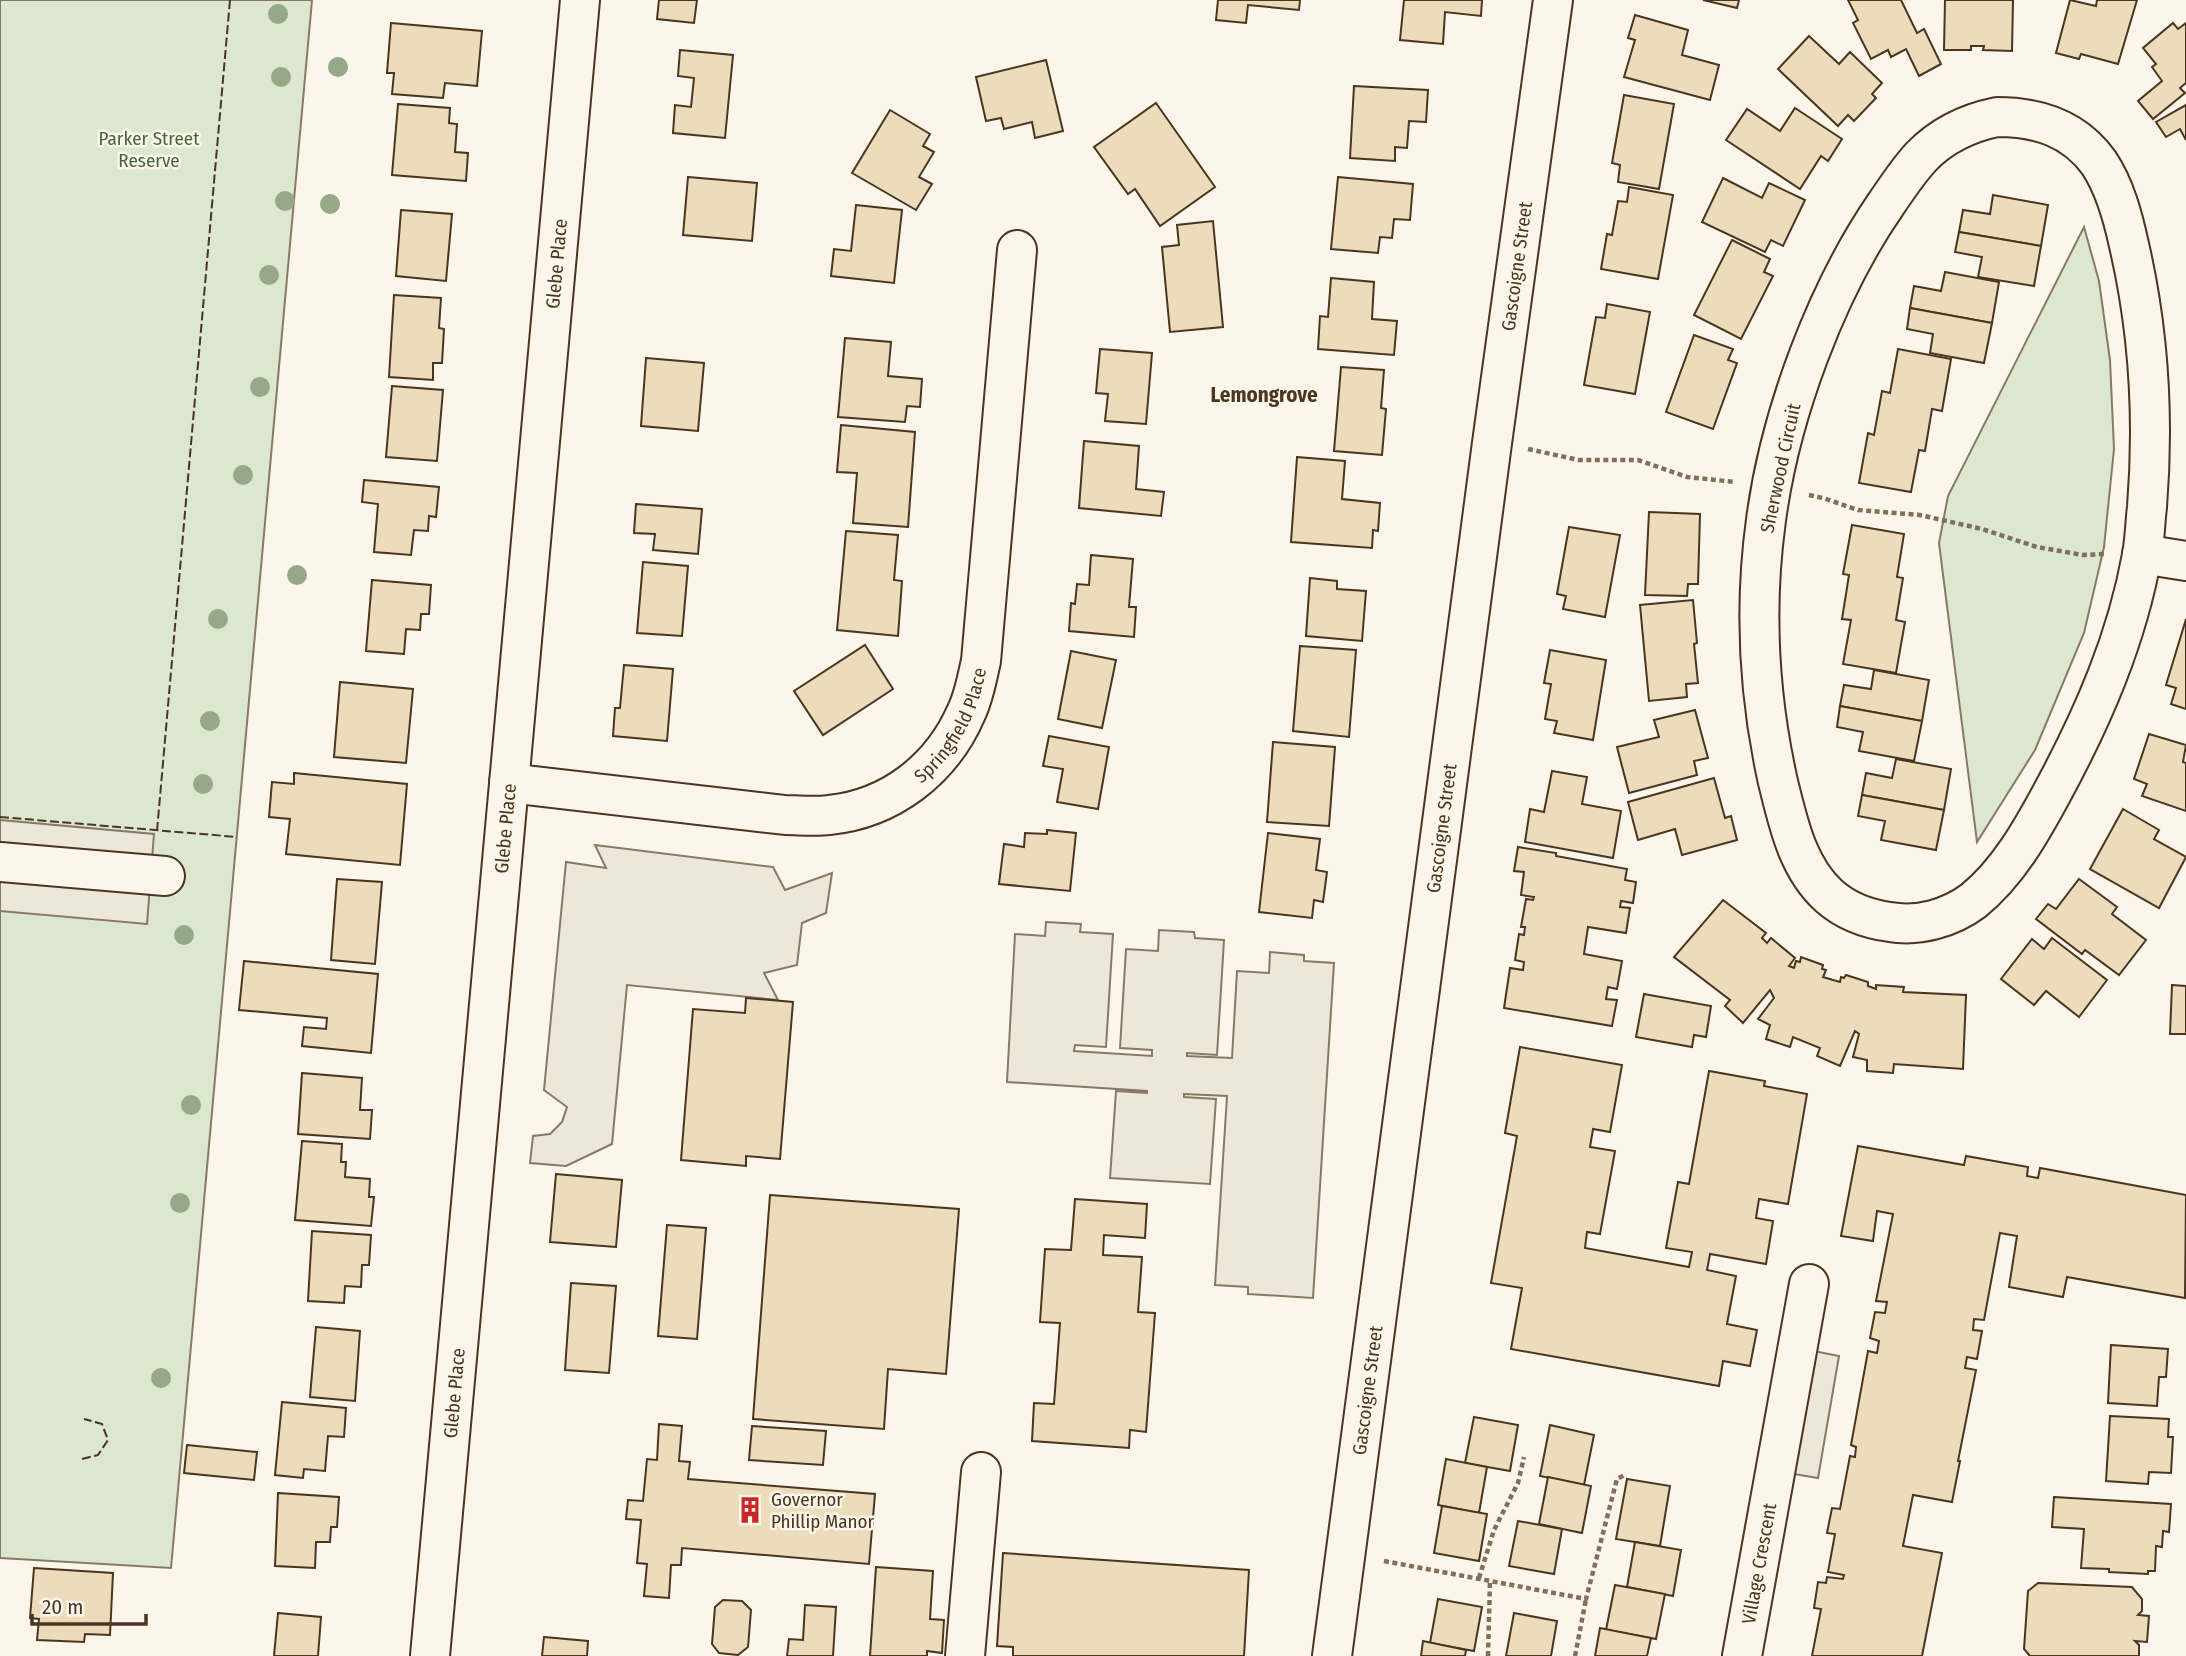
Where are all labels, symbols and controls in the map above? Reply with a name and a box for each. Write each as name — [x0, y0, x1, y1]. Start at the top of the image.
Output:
park label: Parker Street Reserve — [99, 127, 200, 172]
street label: Gascoigne Street — [1497, 199, 1537, 332]
street label: Glebe Place — [541, 218, 572, 310]
district label: Lemongrove — [1210, 382, 1318, 408]
street label: Sherwood Circuit — [1756, 400, 1806, 535]
street label: Springfield Place — [909, 666, 991, 788]
street label: Gascoigne Street — [1422, 761, 1462, 894]
street label: Glebe Place — [490, 782, 521, 874]
street label: Gascoigne Street — [1348, 1323, 1388, 1456]
street label: Glebe Place — [439, 1347, 470, 1439]
place label: Governor Phillip Manor — [771, 1488, 875, 1533]
building icon: Governor Phillip Manor — [735, 1495, 765, 1525]
street label: Village Crescent — [1737, 1501, 1781, 1626]
scale bar — [32, 1582, 145, 1626]
text: 20 m — [42, 1594, 83, 1620]

